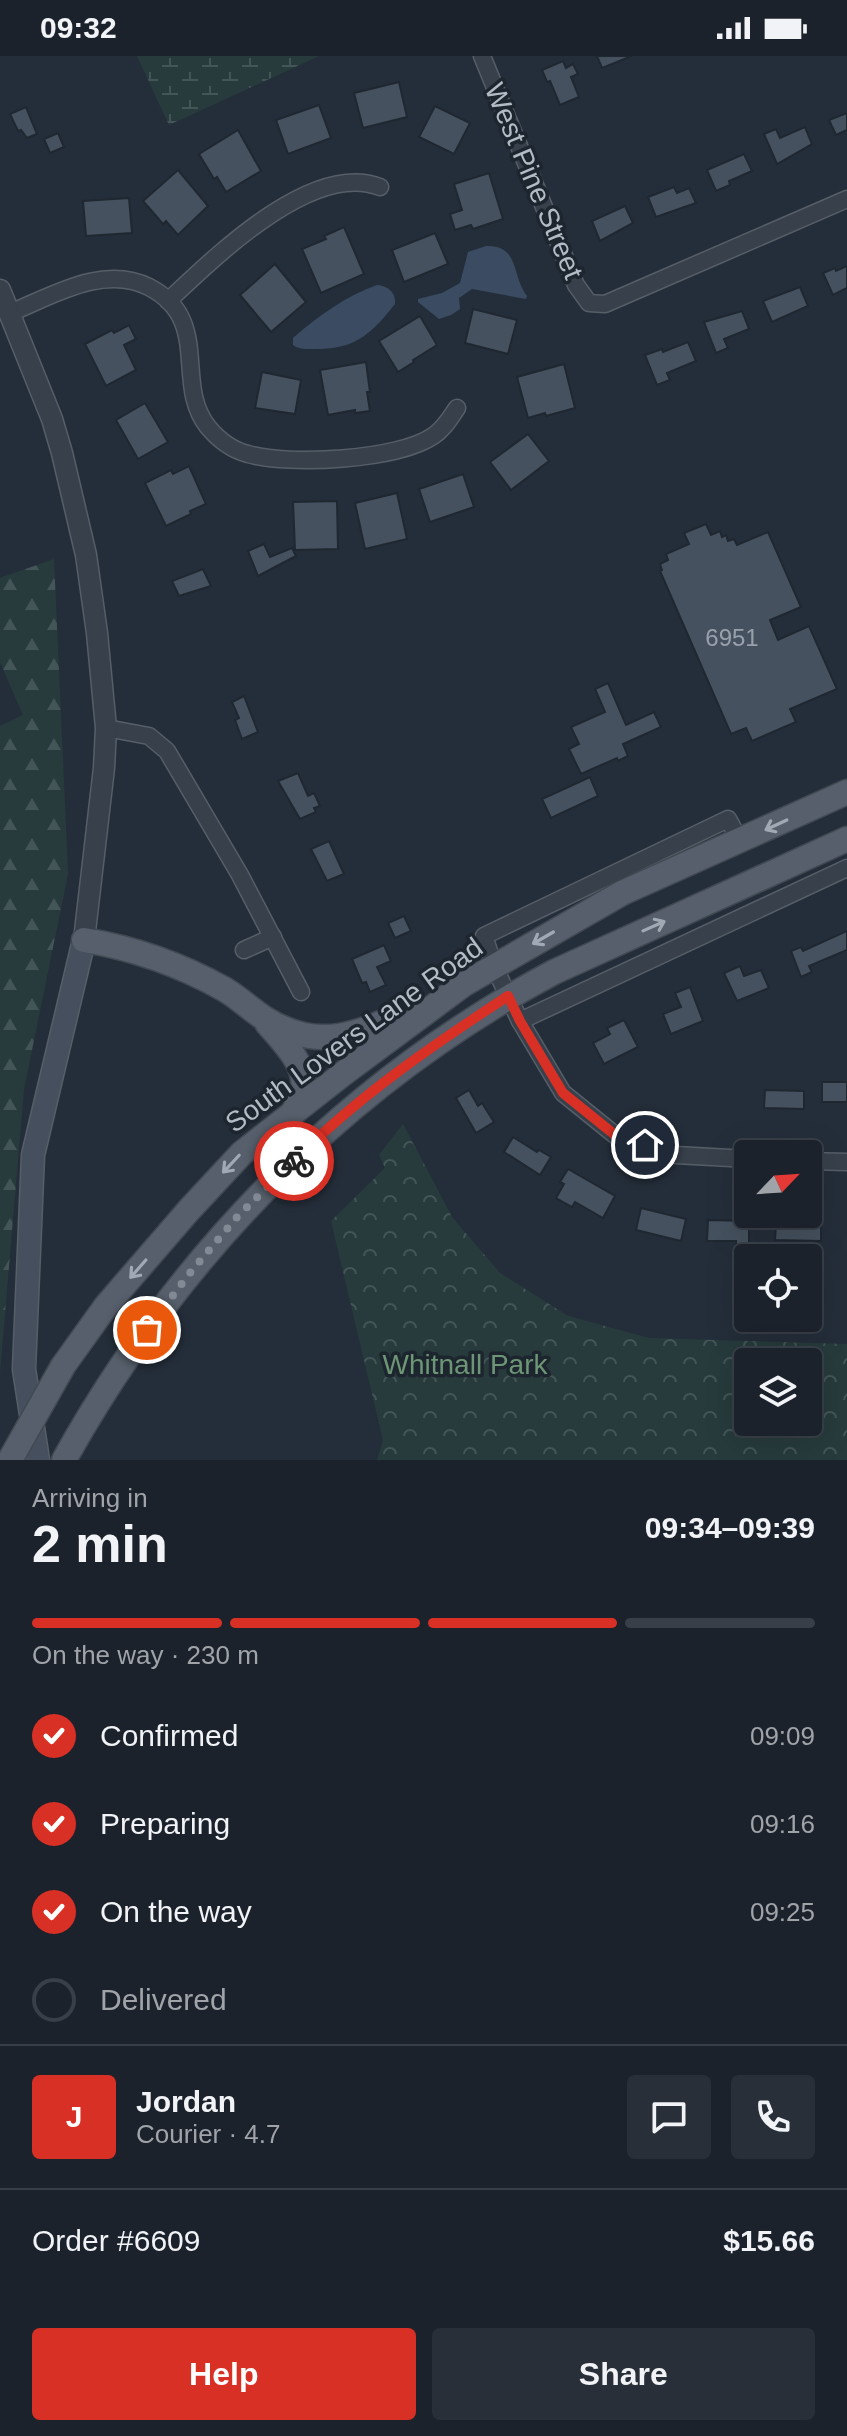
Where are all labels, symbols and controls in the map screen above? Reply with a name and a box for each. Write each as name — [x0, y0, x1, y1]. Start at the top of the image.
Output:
text: 09:32 — [40, 11, 117, 44]
street label: West Pine Street — [479, 78, 589, 284]
house number: 6951 — [705, 624, 759, 651]
one-way arrow — [764, 818, 788, 833]
one-way arrow — [642, 918, 666, 933]
one-way arrow — [532, 930, 555, 946]
street label: South Lovers Lane Road — [220, 931, 488, 1139]
pin — [611, 1111, 679, 1179]
courier — [254, 1121, 334, 1201]
icon: home — [623, 1123, 667, 1167]
icon: bike — [272, 1139, 316, 1183]
north arrow — [734, 1140, 822, 1228]
map controls — [734, 1140, 822, 1436]
one-way arrow — [223, 1154, 241, 1174]
button: locate — [734, 1244, 822, 1332]
one-way arrow — [129, 1258, 147, 1279]
pin — [113, 1296, 181, 1364]
icon: bag — [125, 1308, 169, 1352]
button: layers — [734, 1348, 822, 1436]
park label: Whitnall Park — [383, 1349, 548, 1380]
text: Arriving in — [32, 1483, 148, 1513]
text: 09:34–09:39 — [645, 1511, 815, 1544]
text: 2 min — [32, 1515, 168, 1573]
text: On the way · 230 m — [32, 1640, 259, 1670]
icon: check — [32, 1714, 76, 1758]
text: Confirmed — [100, 1719, 238, 1752]
text: 09:09 — [750, 1721, 815, 1751]
icon: check — [32, 1802, 76, 1846]
text: Preparing — [100, 1807, 230, 1840]
text: 09:16 — [750, 1809, 815, 1839]
icon: check — [32, 1890, 76, 1934]
text: On the way — [100, 1895, 252, 1928]
text: 09:25 — [750, 1897, 815, 1927]
text: Delivered — [100, 1983, 227, 2016]
button: chat — [627, 2075, 711, 2159]
button: phone — [731, 2075, 815, 2159]
text: Jordan — [136, 2085, 236, 2118]
text: J — [66, 2100, 82, 2133]
text: Courier · 4.7 — [136, 2119, 281, 2149]
text: Order #6609 — [32, 2224, 200, 2257]
text: $15.66 — [723, 2224, 815, 2257]
button: Help — [32, 2328, 416, 2420]
button: Share — [432, 2328, 815, 2420]

